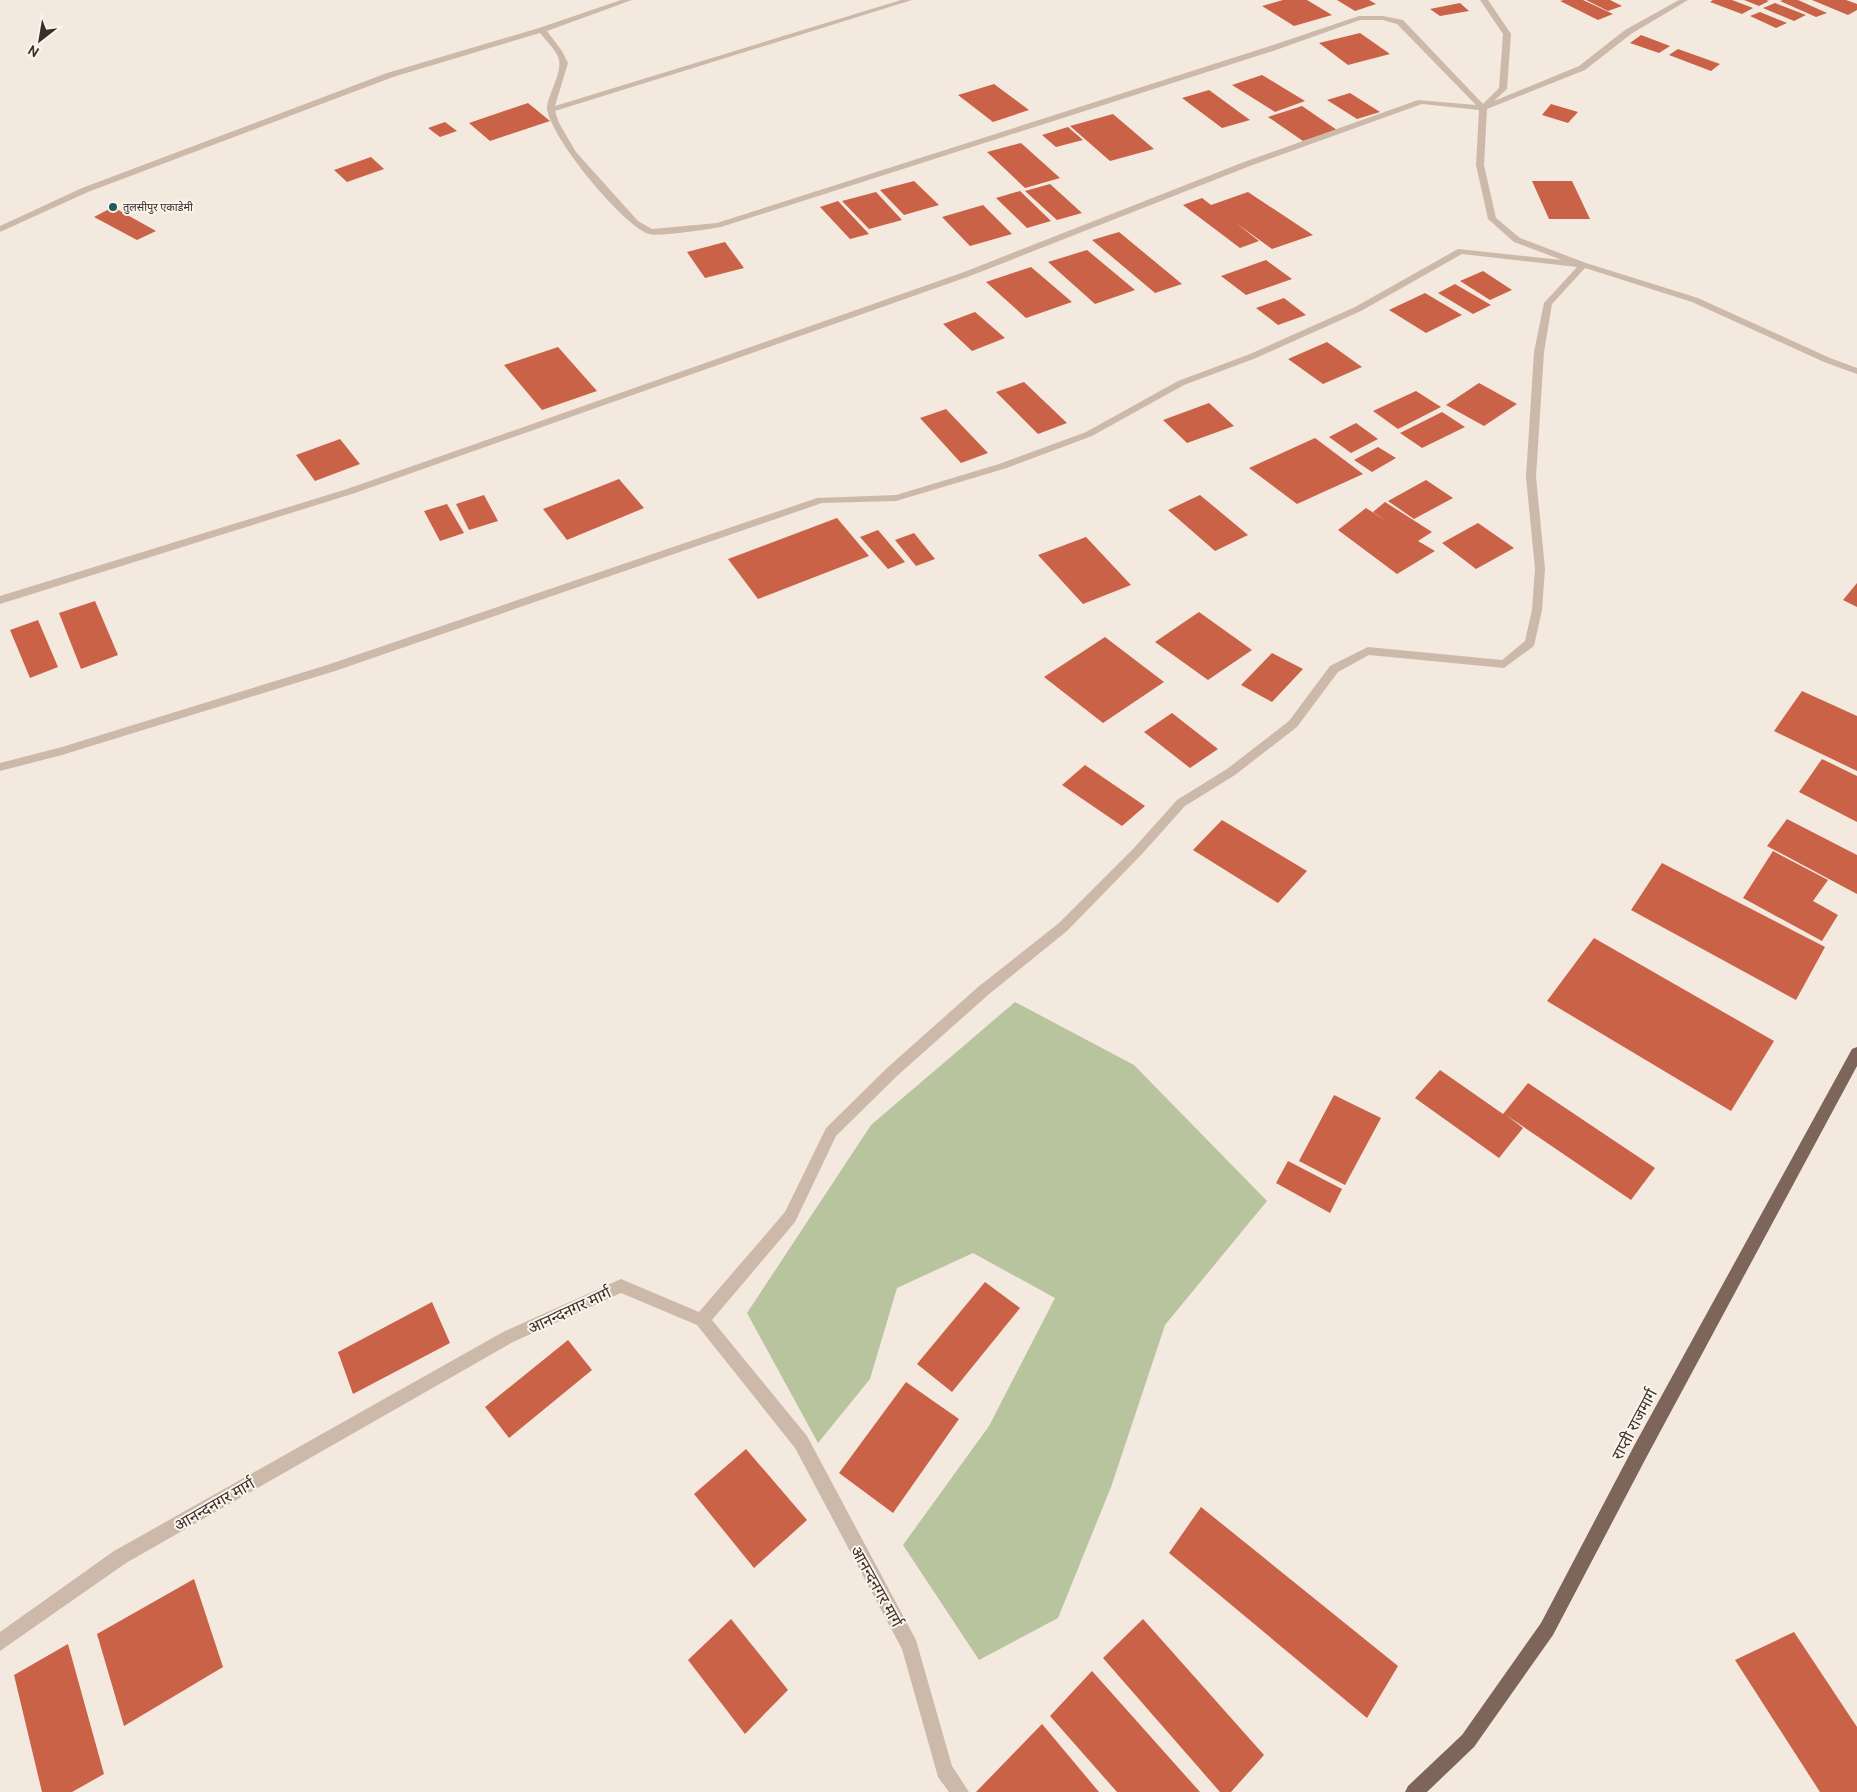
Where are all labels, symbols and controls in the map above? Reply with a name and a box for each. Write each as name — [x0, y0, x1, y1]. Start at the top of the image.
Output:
north arrow — [15, 15, 65, 65]
text: N — [24, 41, 42, 61]
place label: तुलसीपुर एकाडेमी — [123, 200, 193, 214]
marker: तुलसीपुर एकाडेमी — [107, 201, 119, 213]
street label: आनन्दनगर मार्ग — [525, 1283, 615, 1338]
street label: राप्ती राजमार्ग — [1608, 1385, 1662, 1463]
street label: आनन्दनगर मार्ग — [171, 1473, 259, 1535]
street label: आनन्दनगर मार्ग — [847, 1543, 907, 1631]

